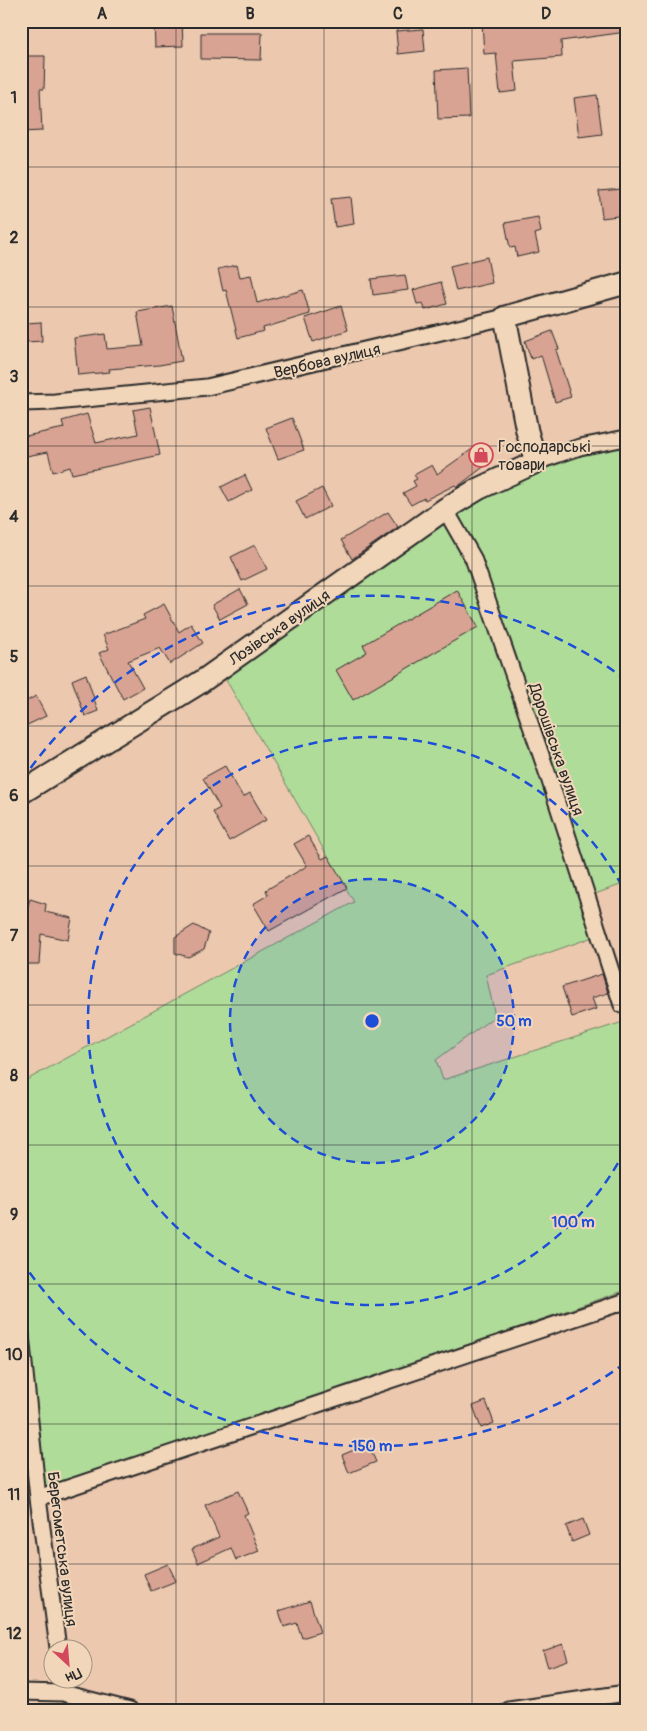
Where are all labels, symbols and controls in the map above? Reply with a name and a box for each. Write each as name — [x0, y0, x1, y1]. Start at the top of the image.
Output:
text: A — [97, 4, 108, 24]
text: B — [245, 4, 255, 24]
text: C — [393, 4, 403, 24]
text: D — [541, 4, 551, 24]
text: 1 — [11, 88, 17, 108]
text: 2 — [10, 228, 19, 248]
street label: Вербова вулиця — [272, 339, 383, 383]
text: 3 — [10, 367, 19, 387]
place label: Господарські товари — [498, 437, 590, 475]
shop icon: Господарські товари — [468, 442, 494, 468]
text: 4 — [9, 507, 19, 527]
street label: Лозівська вулиця — [224, 585, 334, 671]
text: 5 — [10, 647, 19, 667]
street label: Дорошівська вулиця — [524, 679, 588, 818]
text: 6 — [9, 786, 19, 806]
text: 7 — [10, 926, 19, 946]
centre of rings — [363, 1012, 381, 1030]
text: 50 m — [497, 1012, 531, 1031]
text: 8 — [10, 1066, 18, 1086]
text: 9 — [10, 1205, 18, 1225]
text: 100 m — [552, 1213, 594, 1232]
text: 10 — [5, 1345, 23, 1365]
text: 150 m — [352, 1437, 392, 1456]
street label: Берегометська вулиця — [43, 1471, 81, 1628]
text: 11 — [8, 1485, 20, 1505]
text: 12 — [6, 1624, 22, 1644]
north arrow — [42, 1638, 92, 1688]
text: Пн — [63, 1664, 84, 1686]

